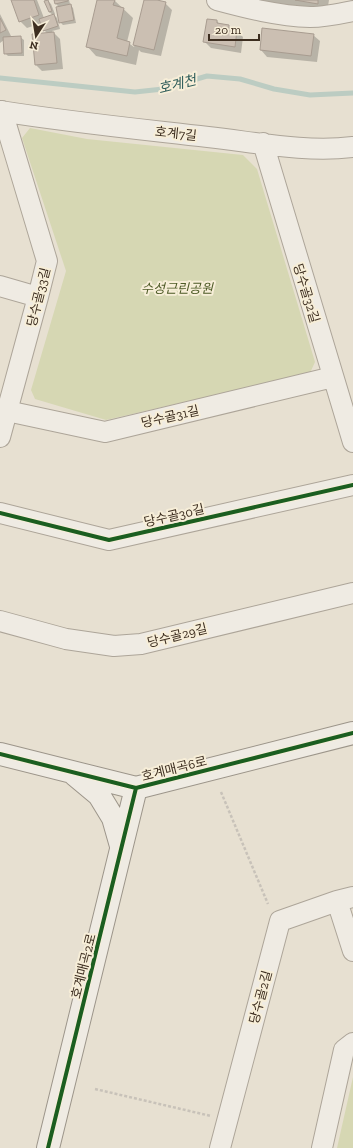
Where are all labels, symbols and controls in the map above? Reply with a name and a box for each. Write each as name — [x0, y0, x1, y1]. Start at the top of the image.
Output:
north arrow — [16, 16, 56, 56]
scale bar — [209, 16, 259, 42]
text: 20 m — [215, 23, 242, 37]
text: N — [28, 38, 39, 53]
water label: 호계천 — [156, 71, 199, 97]
street label: 호계7길 — [154, 124, 198, 143]
street label: 당수골32길 — [290, 262, 323, 324]
street label: 당수골33길 — [24, 266, 53, 328]
park label: 수성근린공원 — [141, 281, 214, 296]
street label: 당수골31길 — [140, 403, 201, 430]
street label: 당수골30길 — [142, 501, 206, 530]
street label: 당수골29길 — [145, 621, 209, 650]
street label: 호계매곡6로 — [140, 753, 208, 784]
street label: 호계매곡2로 — [68, 932, 99, 1000]
street label: 당수골2길 — [246, 969, 275, 1025]

